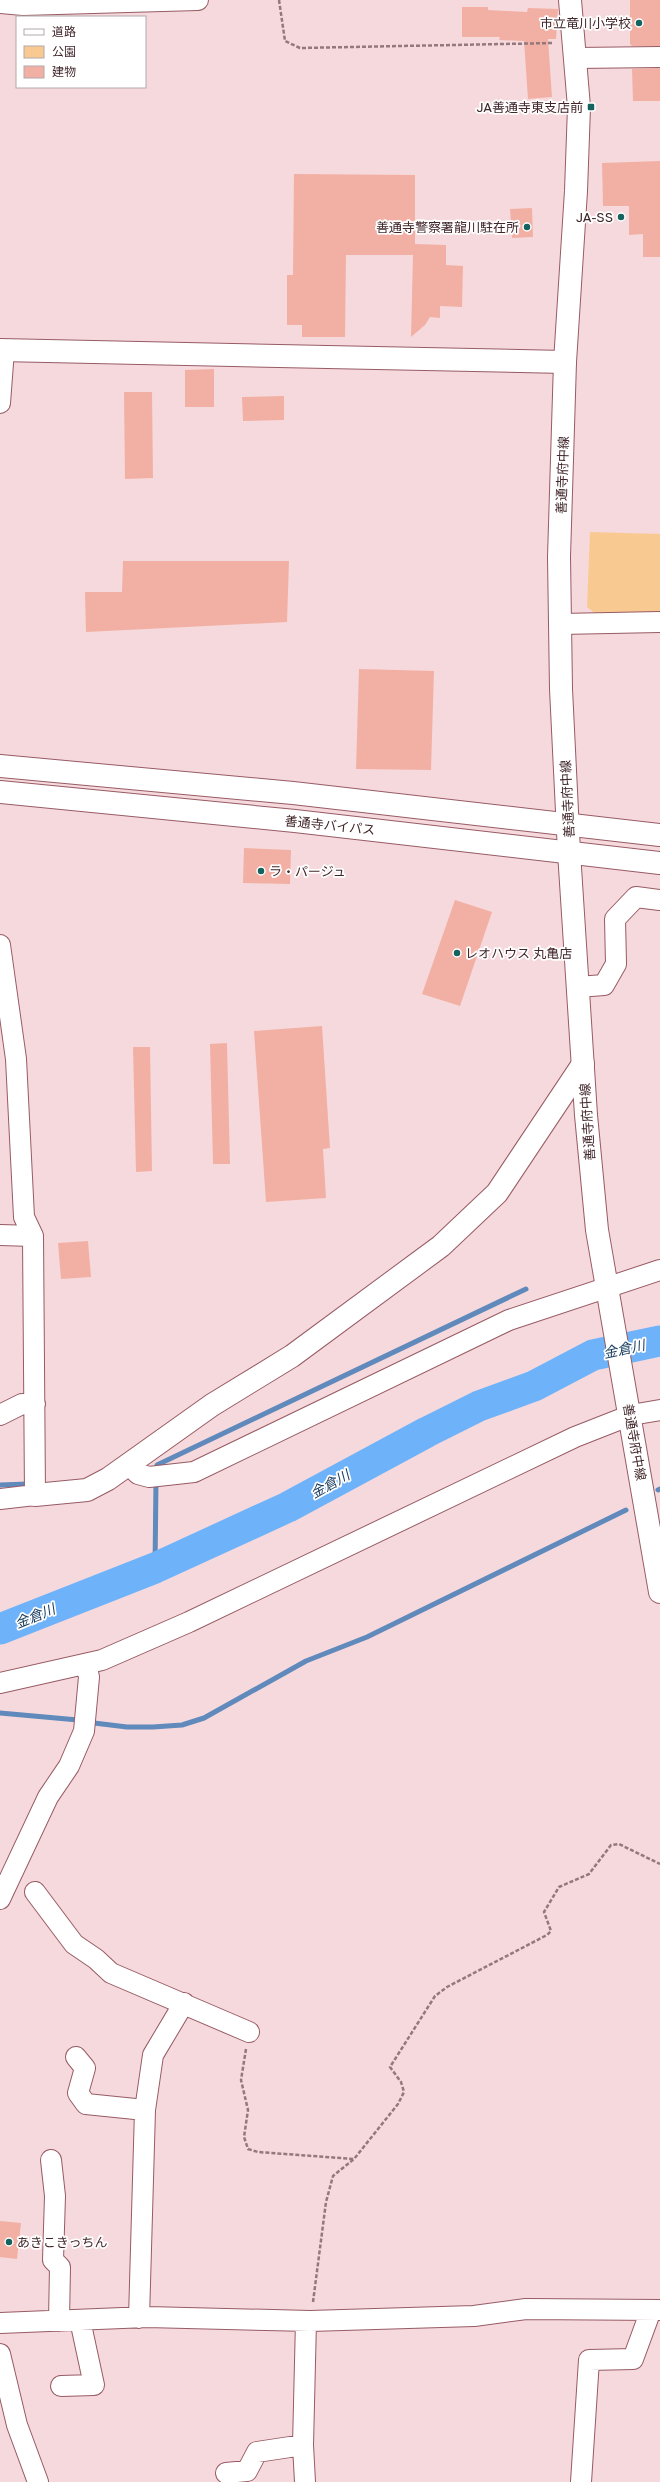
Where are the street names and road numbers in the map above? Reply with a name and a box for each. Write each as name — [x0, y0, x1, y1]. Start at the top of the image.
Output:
street label: 善通寺府中線 — [553, 436, 571, 514]
street label: 善通寺府中線 — [557, 760, 577, 838]
street label: 善通寺バイパス — [284, 812, 376, 838]
street label: 善通寺府中線 — [576, 1083, 598, 1161]
street label: 善通寺府中線 — [620, 1402, 650, 1482]

